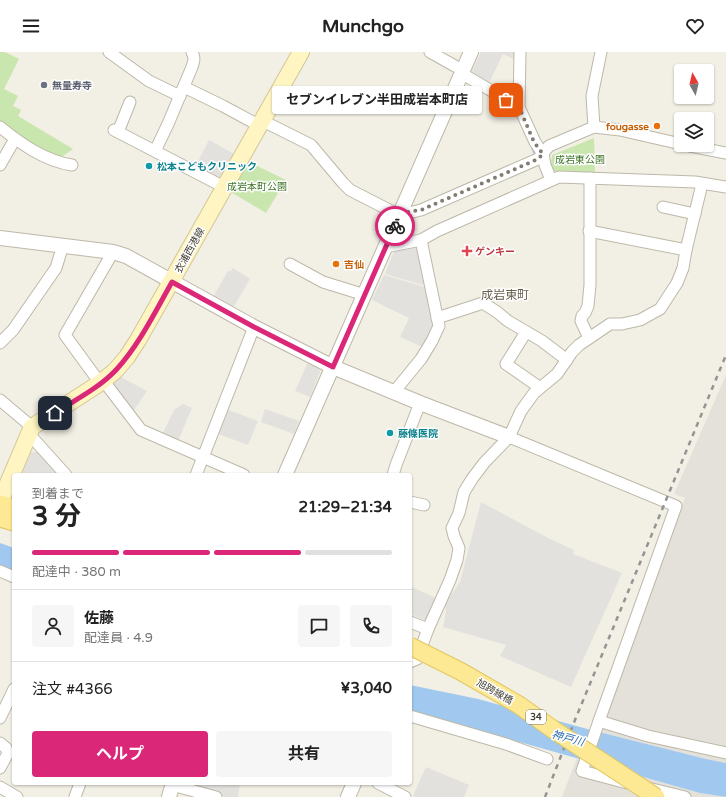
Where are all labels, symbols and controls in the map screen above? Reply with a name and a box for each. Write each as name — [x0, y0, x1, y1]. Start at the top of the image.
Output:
icon: menu — [20, 15, 42, 37]
text: Munchgo — [322, 15, 404, 37]
icon: heart — [684, 15, 706, 37]
north arrow — [674, 64, 714, 104]
map controls — [674, 64, 714, 152]
marker: 無量寿寺 — [39, 80, 49, 90]
place label: 無量寿寺 — [52, 80, 92, 92]
pin — [489, 83, 523, 117]
callout: セブンイレブン半田成岩本町店 — [272, 86, 482, 114]
icon: bag — [495, 89, 517, 111]
text: セブンイレブン半田成岩本町店 — [286, 92, 468, 108]
button: layers — [674, 112, 714, 152]
place label: fougasse — [605, 121, 649, 133]
marker: fougasse — [652, 121, 662, 131]
park label: 成岩東公園 — [555, 154, 605, 166]
marker: 松本こどもクリニック — [144, 161, 154, 171]
place label: 松本こどもクリニック — [157, 161, 257, 173]
park label: 成岩本町公園 — [227, 181, 287, 193]
courier — [375, 206, 415, 246]
icon: bike — [384, 215, 406, 237]
street label: 衣浦西港線 — [172, 226, 207, 276]
marker: ゲンキー — [462, 246, 472, 256]
place label: ゲンキー — [475, 246, 515, 258]
marker: 吉仙 — [331, 259, 341, 269]
place label: 吉仙 — [344, 259, 364, 271]
district label: 成岩東町 — [481, 288, 529, 302]
pin — [38, 396, 72, 430]
icon: home — [44, 402, 66, 424]
marker: 藤條医院 — [385, 428, 395, 438]
place label: 藤條医院 — [398, 428, 438, 440]
text: 到着まで — [32, 486, 84, 502]
text: 21:29–21:34 — [299, 498, 392, 516]
text: 3 分 — [32, 501, 81, 532]
text: 配達中 · 380 m — [32, 564, 121, 580]
button: person — [32, 605, 74, 647]
button: chat — [298, 605, 340, 647]
button: phone — [350, 605, 392, 647]
text: 佐藤 — [84, 609, 114, 627]
text: 配達員 · 4.9 — [84, 630, 153, 646]
street label: 旭跨線橋 — [474, 677, 515, 707]
text: ¥3,040 — [341, 679, 392, 697]
text: 注文 #4366 — [32, 680, 113, 698]
road number: 34 — [526, 710, 546, 724]
water label: 神戸川 — [550, 728, 586, 749]
button: ヘルプ — [32, 731, 208, 777]
button: 共有 — [216, 731, 392, 777]

